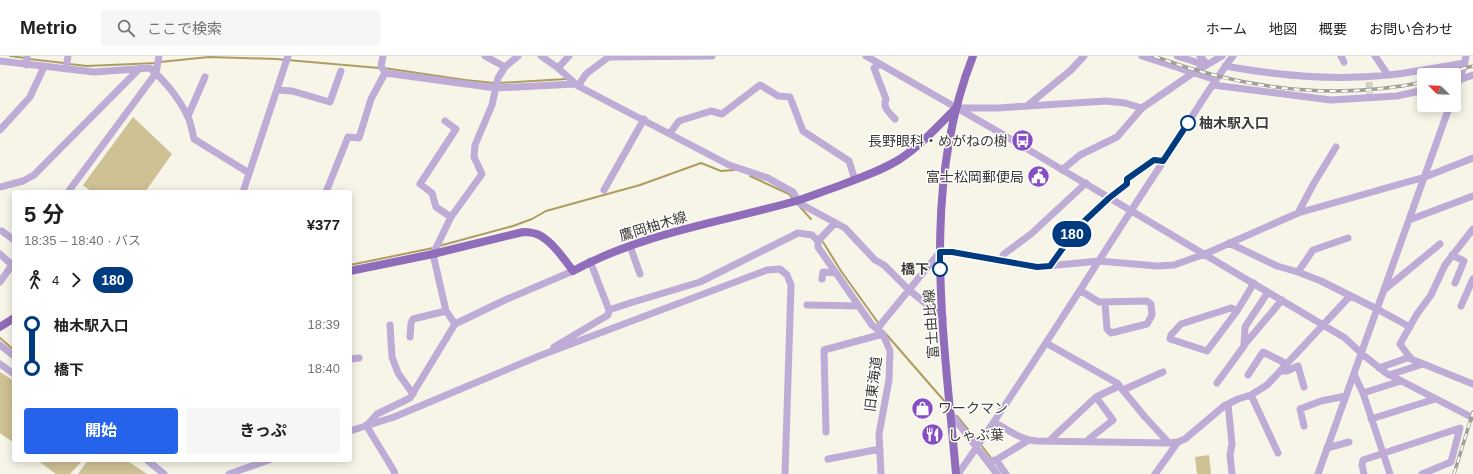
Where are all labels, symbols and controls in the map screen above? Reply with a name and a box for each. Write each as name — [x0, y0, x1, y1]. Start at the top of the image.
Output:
search box — [101, 10, 381, 46]
text: Metrio — [20, 17, 77, 38]
icon: search — [115, 17, 137, 39]
text: ここで検索 — [147, 20, 222, 37]
text: ホーム — [1205, 21, 1247, 37]
text: 地図 — [1269, 21, 1297, 37]
text: 概要 — [1319, 21, 1347, 37]
text: お問い合わせ — [1369, 21, 1453, 37]
north arrow — [1417, 68, 1461, 112]
map controls — [1417, 68, 1461, 112]
marker: 柚木駅入口 — [1180, 115, 1196, 131]
place label: 柚木駅入口 — [1199, 115, 1269, 131]
bus stop icon: 長野眼科・めがねの樹 — [1010, 128, 1036, 154]
place label: 長野眼科・めがねの樹 — [868, 133, 1008, 149]
public building icon: 富士松岡郵便局 — [1026, 164, 1052, 190]
place label: 富士松岡郵便局 — [926, 169, 1024, 185]
text: 5 分 — [24, 202, 64, 227]
street label: 鷹岡柚木線 — [617, 208, 689, 244]
text: ¥377 — [307, 216, 340, 233]
line badge: 180 — [1049, 221, 1095, 247]
text: 180 — [1060, 226, 1084, 242]
text: 18:35 – 18:40 · バス — [24, 233, 141, 248]
place label: 橋下 — [901, 261, 929, 277]
marker: 橋下 — [932, 261, 948, 277]
icon: walk — [24, 269, 46, 291]
icon: forward — [65, 269, 87, 291]
text: 180 — [101, 272, 125, 288]
text: 4 — [52, 273, 59, 288]
street label: 富士由比線 — [921, 289, 941, 359]
text: 柚木駅入口 — [54, 317, 129, 334]
text: 18:39 — [307, 317, 340, 332]
street label: 旧東海道 — [862, 355, 884, 413]
text: 橋下 — [54, 361, 84, 378]
text: 18:40 — [307, 361, 340, 376]
shop icon: ワークマン — [909, 395, 935, 421]
place label: ワークマン — [938, 400, 1008, 416]
button: 開始 — [24, 408, 178, 454]
button: きっぷ — [186, 408, 340, 454]
restaurant icon: しゃぶ葉 — [920, 422, 946, 448]
place label: しゃぶ葉 — [948, 427, 1004, 443]

